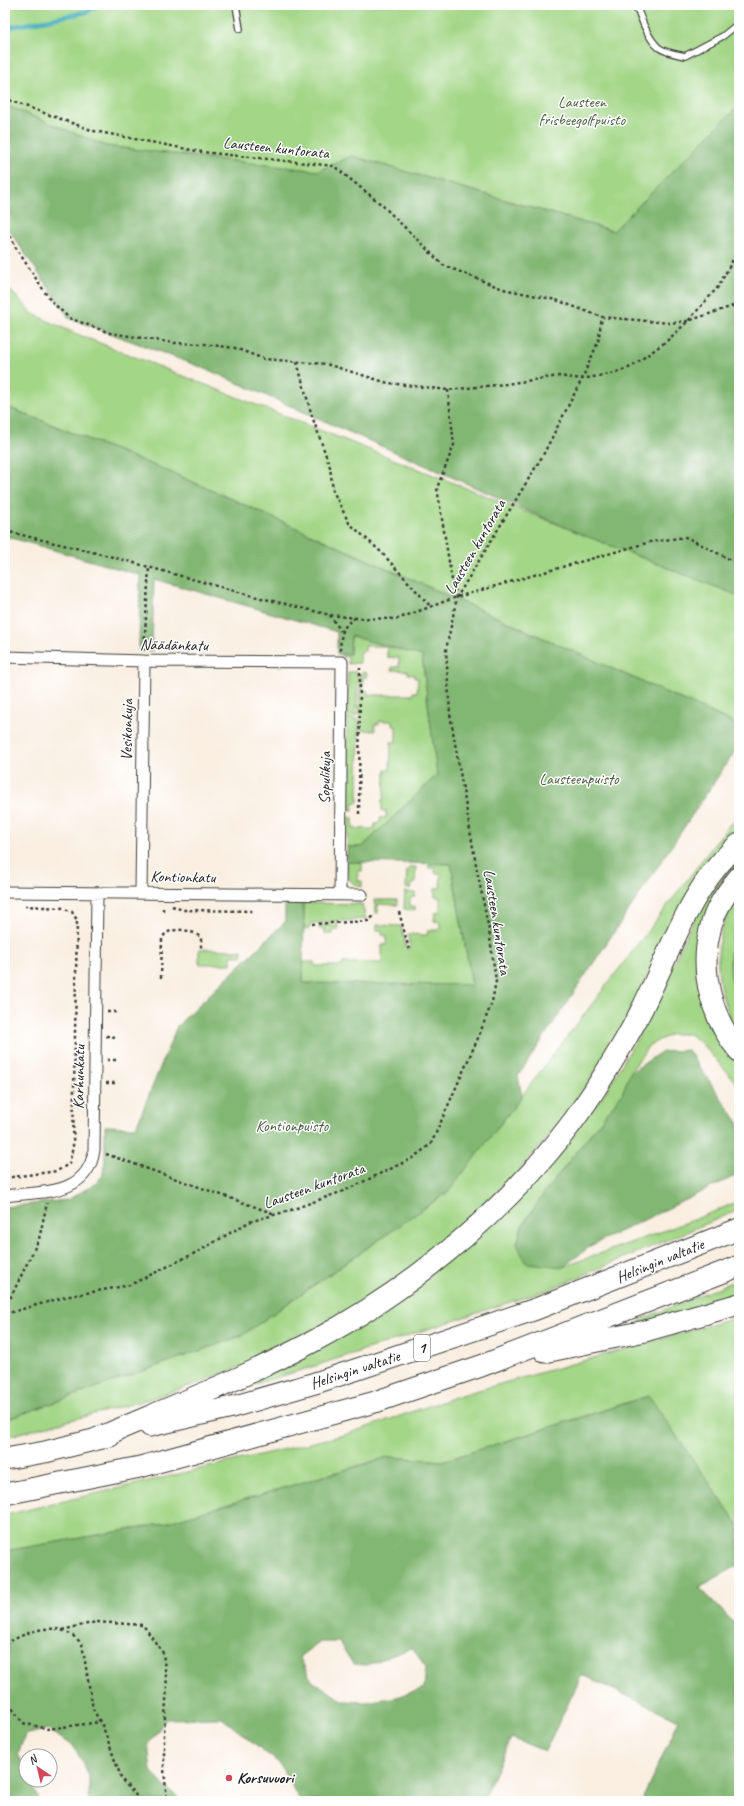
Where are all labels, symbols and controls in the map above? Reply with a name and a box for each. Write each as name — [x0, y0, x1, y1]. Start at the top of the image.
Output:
park label: Lausteen frisbeegolfpuisto — [539, 92, 626, 130]
street label: Lausteen kuntorata — [222, 133, 331, 164]
street label: Lausteen kuntorata — [440, 495, 511, 598]
street label: Näädänkatu — [140, 634, 209, 656]
street label: Vesikonkuja — [116, 698, 138, 761]
street label: Sopulikuja — [315, 750, 335, 804]
park label: Lausteenpuisto — [539, 769, 620, 789]
street label: Kontionkatu — [150, 866, 217, 888]
street label: Lausteen kuntorata — [479, 868, 515, 978]
street label: Karhunkatu — [68, 1044, 90, 1109]
park label: Kontionpuisto — [256, 1116, 330, 1136]
street label: Lausteen kuntorata — [261, 1158, 369, 1214]
street label: Helsingin valtatie — [613, 1234, 708, 1288]
road number: 1 — [414, 1335, 430, 1361]
street label: Helsingin valtatie — [308, 1346, 404, 1394]
north arrow — [18, 1748, 58, 1788]
text: N — [25, 1751, 41, 1767]
place label: Korsuvuori — [237, 1768, 295, 1788]
marker: Korsuvuori — [224, 1773, 234, 1783]

